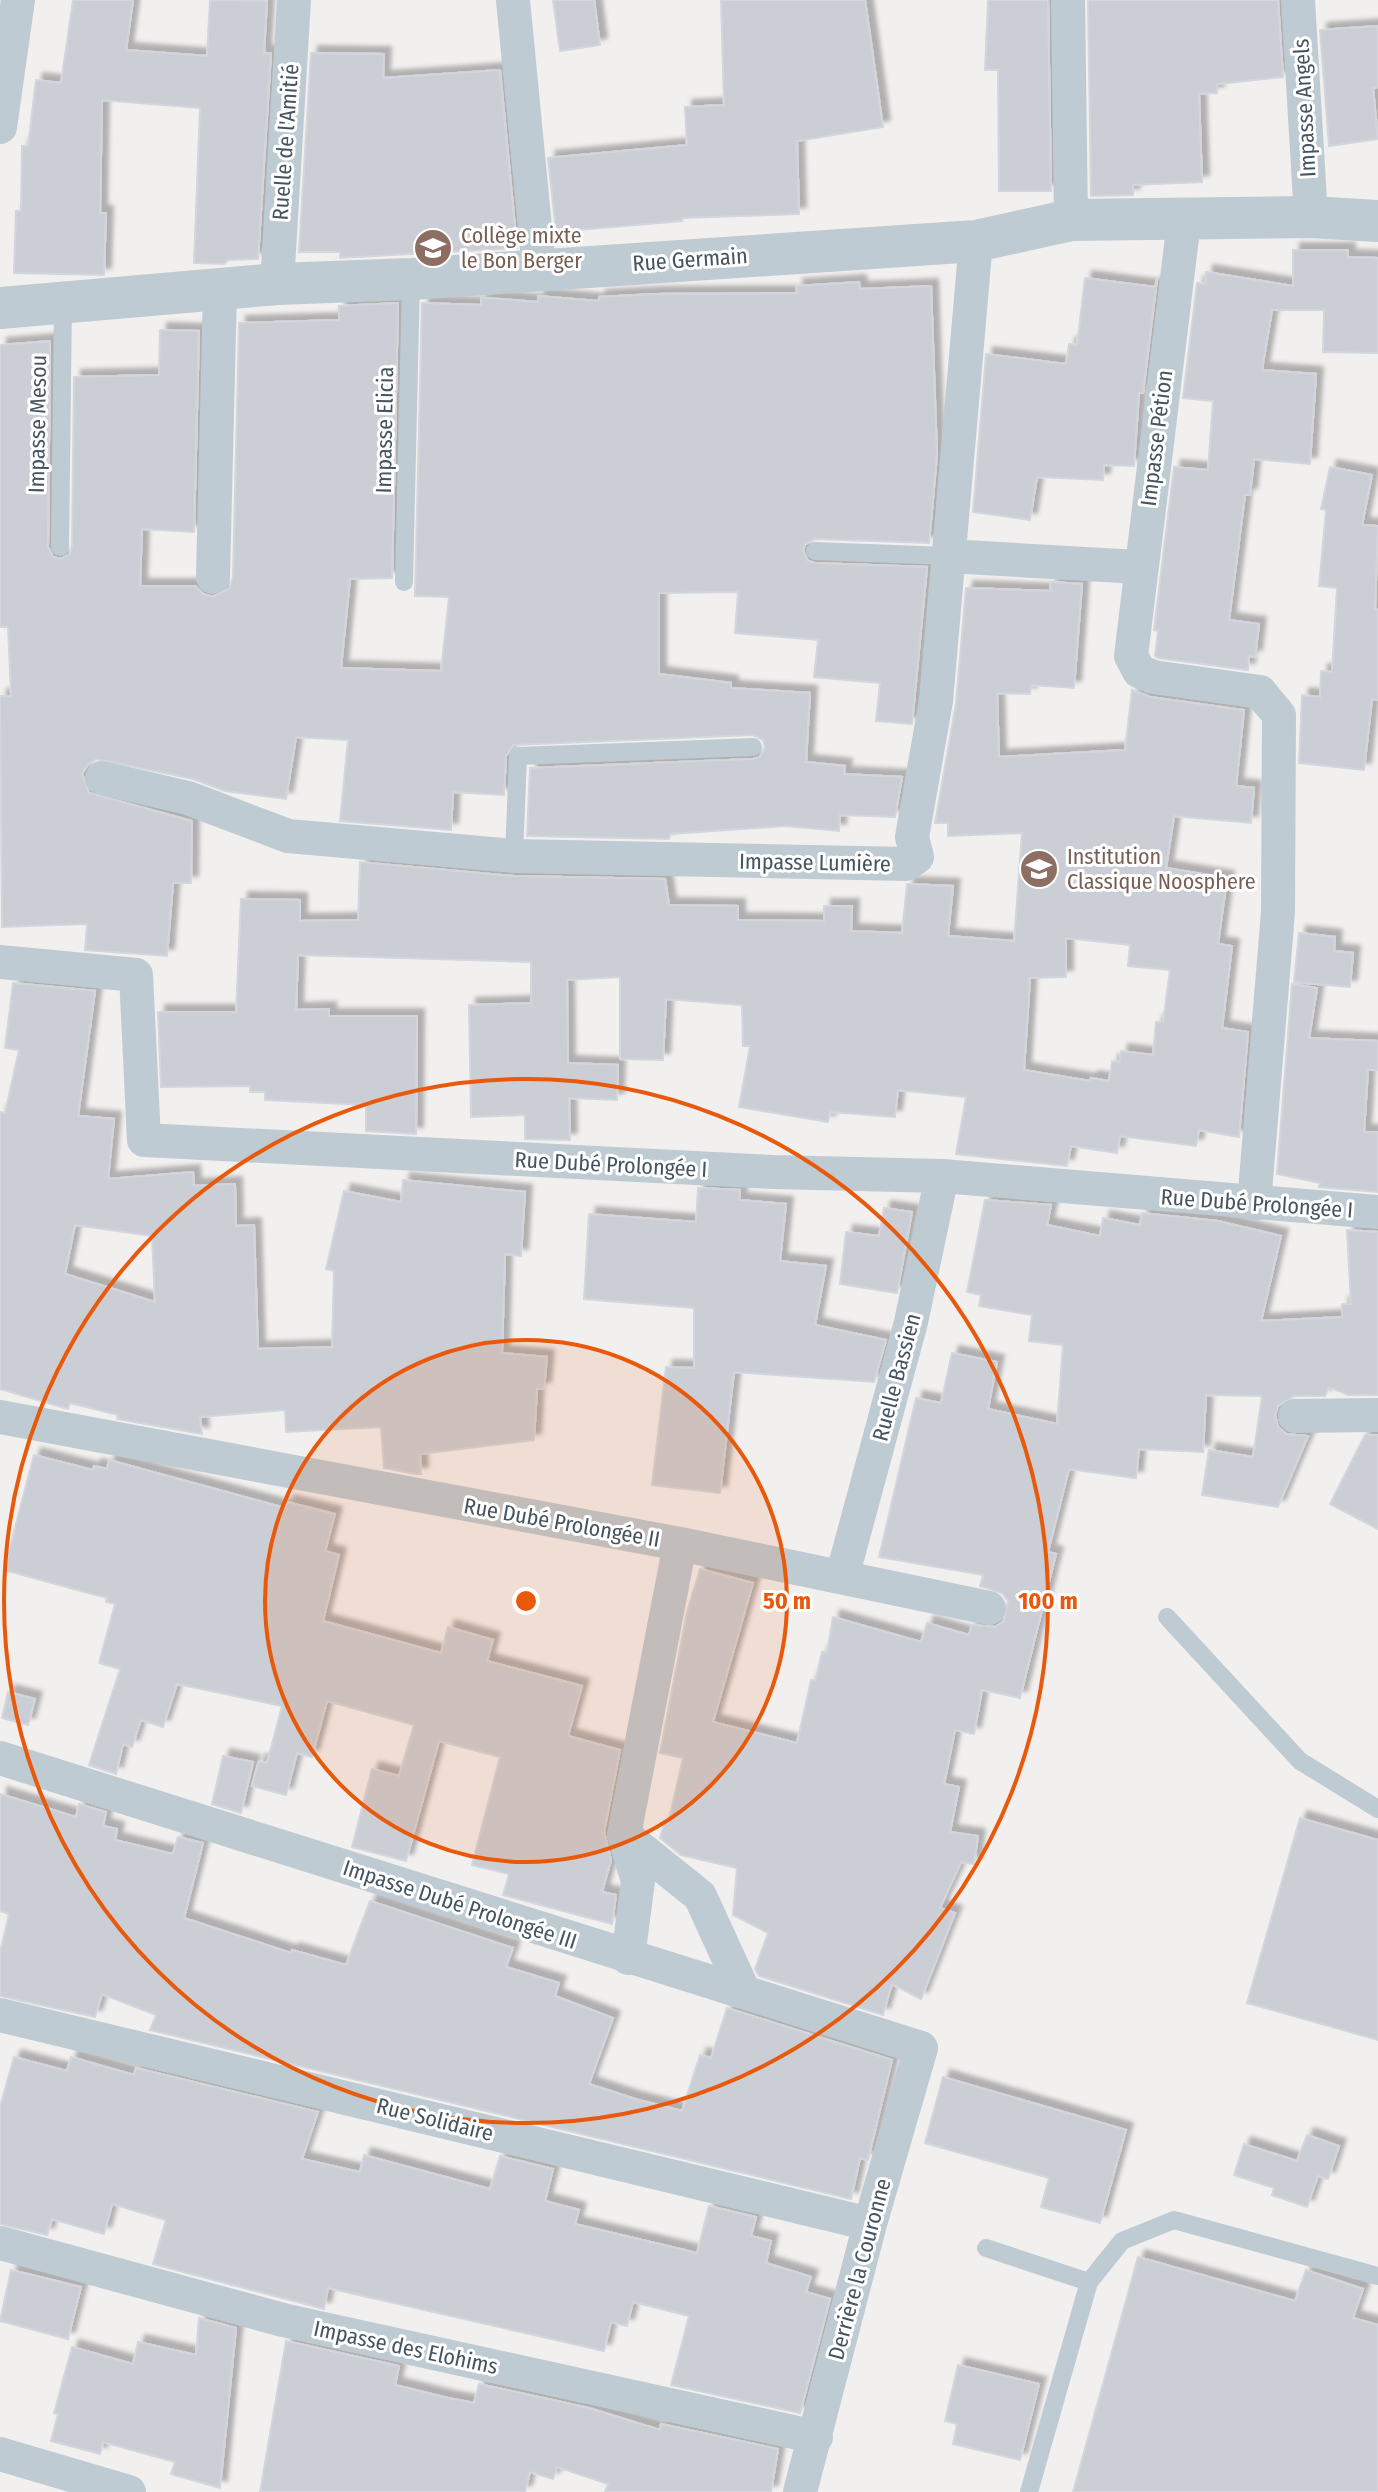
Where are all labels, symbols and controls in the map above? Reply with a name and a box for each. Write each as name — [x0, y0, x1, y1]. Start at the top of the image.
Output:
street label: Impasse Angels — [1287, 38, 1322, 178]
street label: Ruelle de l'Amitié — [267, 63, 304, 221]
place label: Collège mixte le Bon Berger — [461, 222, 582, 274]
school or university icon: Collège mixte le Bon Berger — [412, 227, 454, 269]
street label: Rue Germain — [631, 242, 749, 277]
street label: Impasse Mesou — [23, 355, 52, 493]
street label: Impasse Elicia — [370, 366, 399, 494]
street label: Impasse Pétion — [1135, 368, 1178, 508]
place label: Institution Classique Noosphere — [1067, 843, 1256, 895]
street label: Impasse Lumière — [739, 848, 891, 877]
school or university icon: Institution Classique Noosphere — [1018, 848, 1060, 890]
street label: Rue Dubé Prolongée I — [514, 1146, 708, 1183]
street label: Rue Dubé Prolongée I — [1160, 1183, 1354, 1224]
street label: Ruelle Bassien — [866, 1310, 926, 1444]
street label: Rue Dubé Prolongée II — [462, 1492, 662, 1553]
centre of rings — [512, 1587, 540, 1615]
text: 50 m — [763, 1587, 811, 1615]
text: 100 m — [1018, 1587, 1078, 1615]
street label: Impasse Dubé Prolongée III — [340, 1854, 580, 1955]
street label: Rue Solidaire — [374, 2092, 496, 2147]
street label: Derrière la Couronne — [822, 2175, 897, 2363]
street label: Impasse des Elohims — [311, 2315, 500, 2380]

